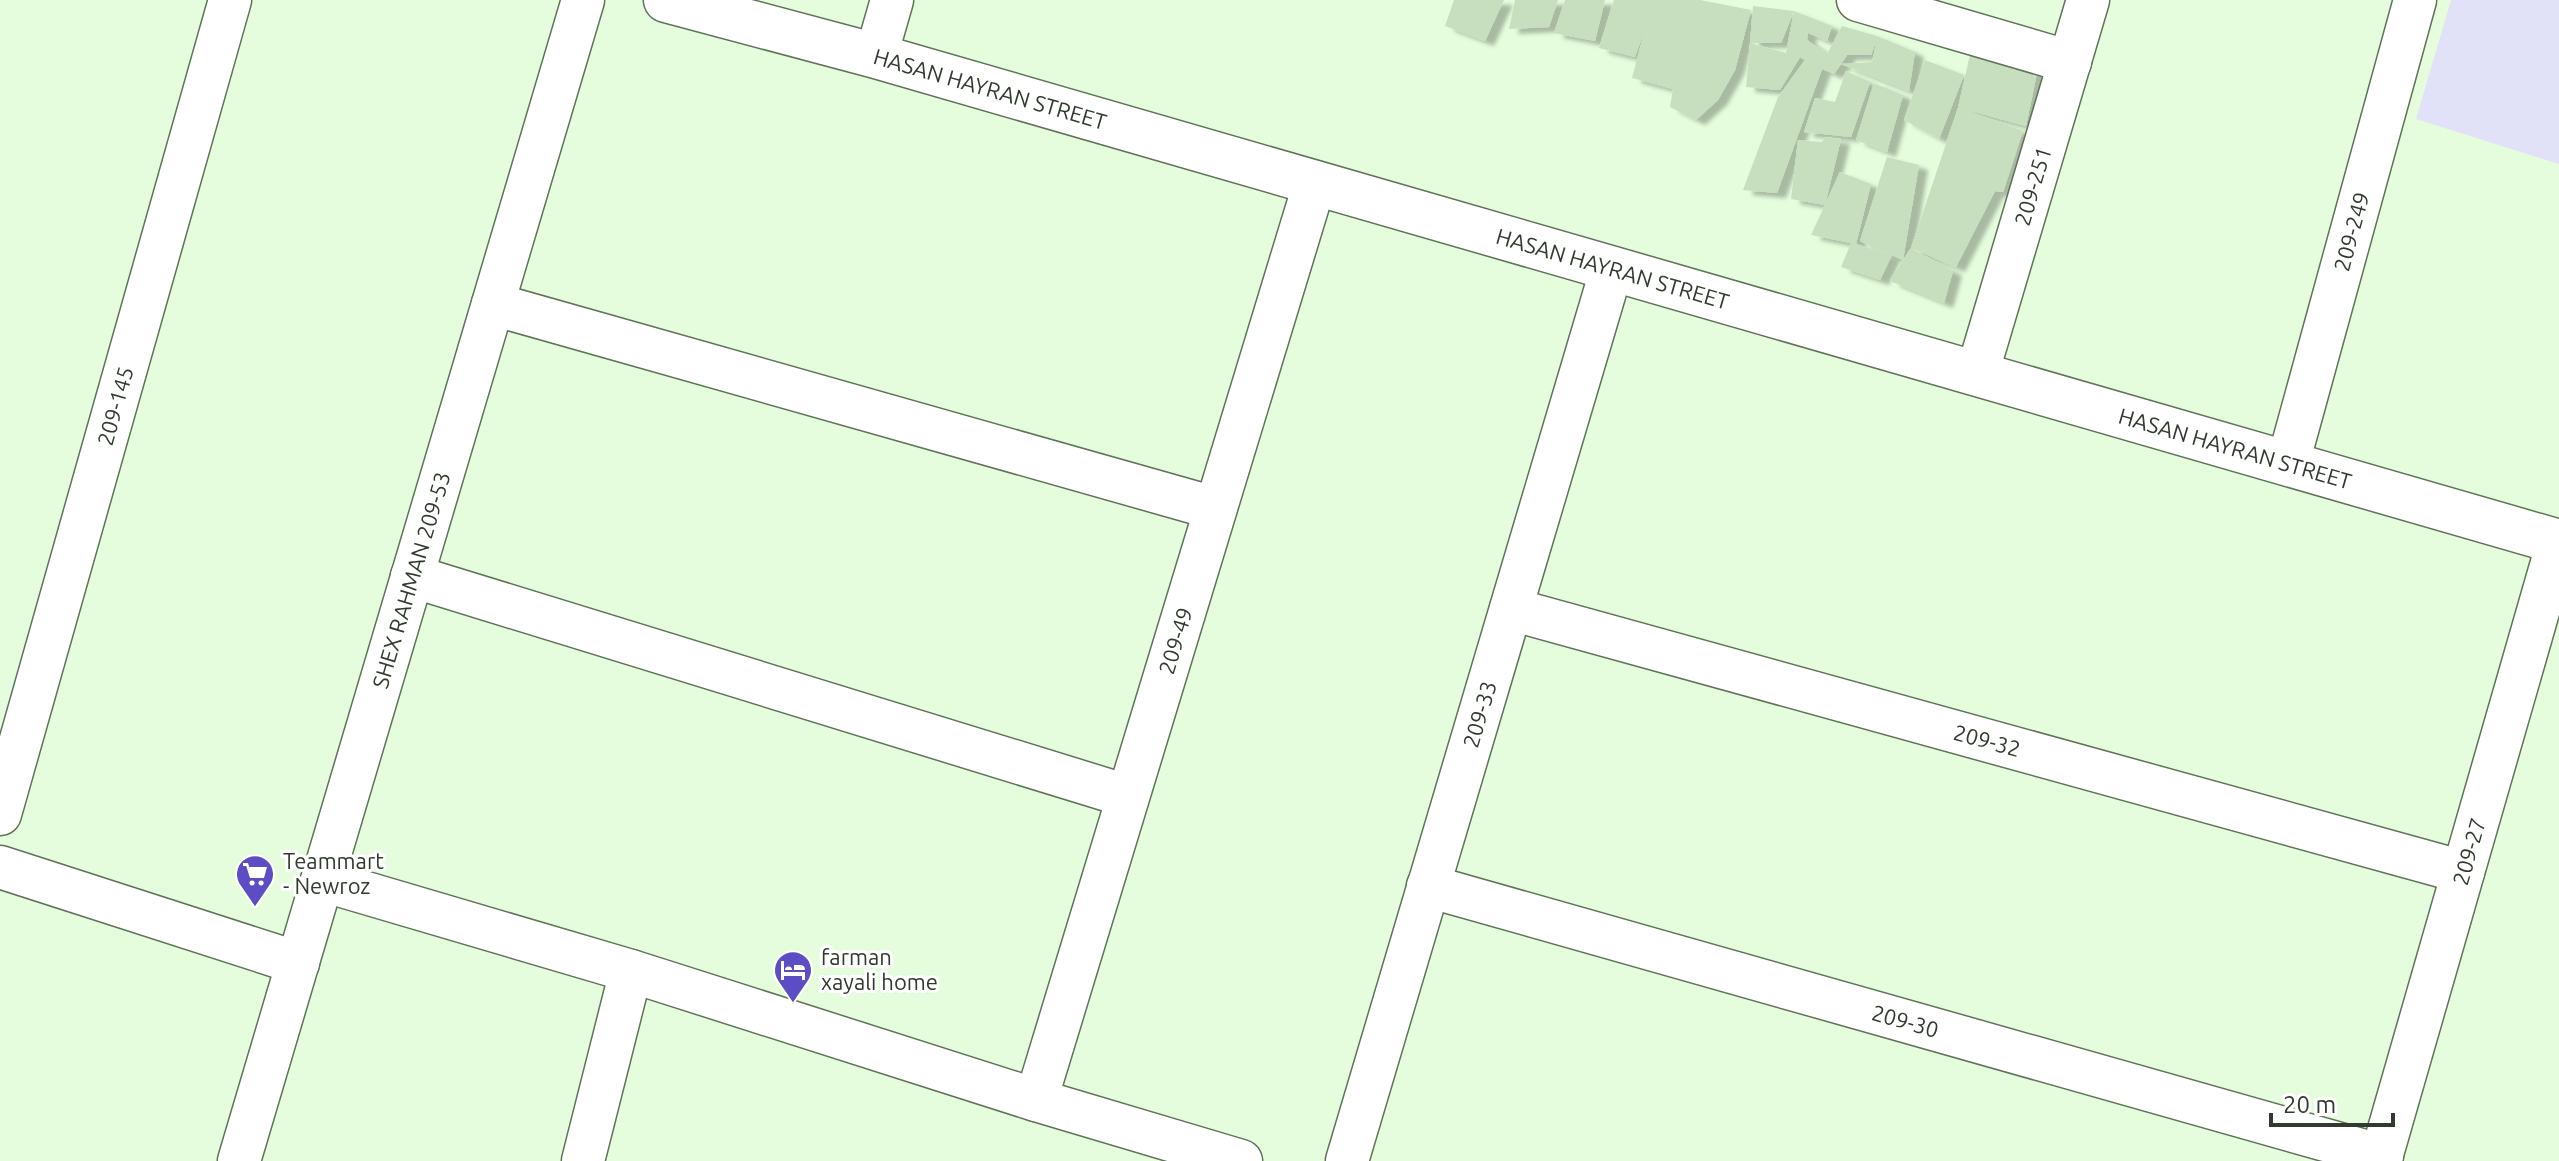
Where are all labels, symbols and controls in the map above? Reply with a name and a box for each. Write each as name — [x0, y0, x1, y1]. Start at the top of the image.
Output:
street label: HASAN HAYRAN STREET — [871, 43, 1110, 134]
street label: 209-251 — [2009, 144, 2056, 228]
street label: 209-249 — [2328, 189, 2374, 274]
street label: HASAN HAYRAN STREET — [1493, 223, 1732, 314]
street label: 209-145 — [92, 364, 138, 448]
street label: HASAN HAYRAN STREET — [2116, 403, 2355, 493]
street label: SHEX RAHMAN 209-53 — [367, 469, 455, 691]
street label: 209-49 — [1153, 604, 1197, 677]
street label: 209-33 — [1457, 678, 1501, 750]
street label: 209-32 — [1951, 719, 2024, 761]
street label: 209-27 — [2447, 815, 2490, 888]
place label: Teammart - Newroz — [283, 848, 384, 898]
supermarket icon: Teammart - Newroz — [234, 853, 276, 908]
place label: farman xayali home — [821, 944, 938, 994]
hotel icon: farman xayali home — [772, 949, 814, 1004]
street label: 209-30 — [1869, 999, 1942, 1042]
scale bar — [2271, 1077, 2393, 1127]
text: 20 m — [2283, 1091, 2336, 1118]

